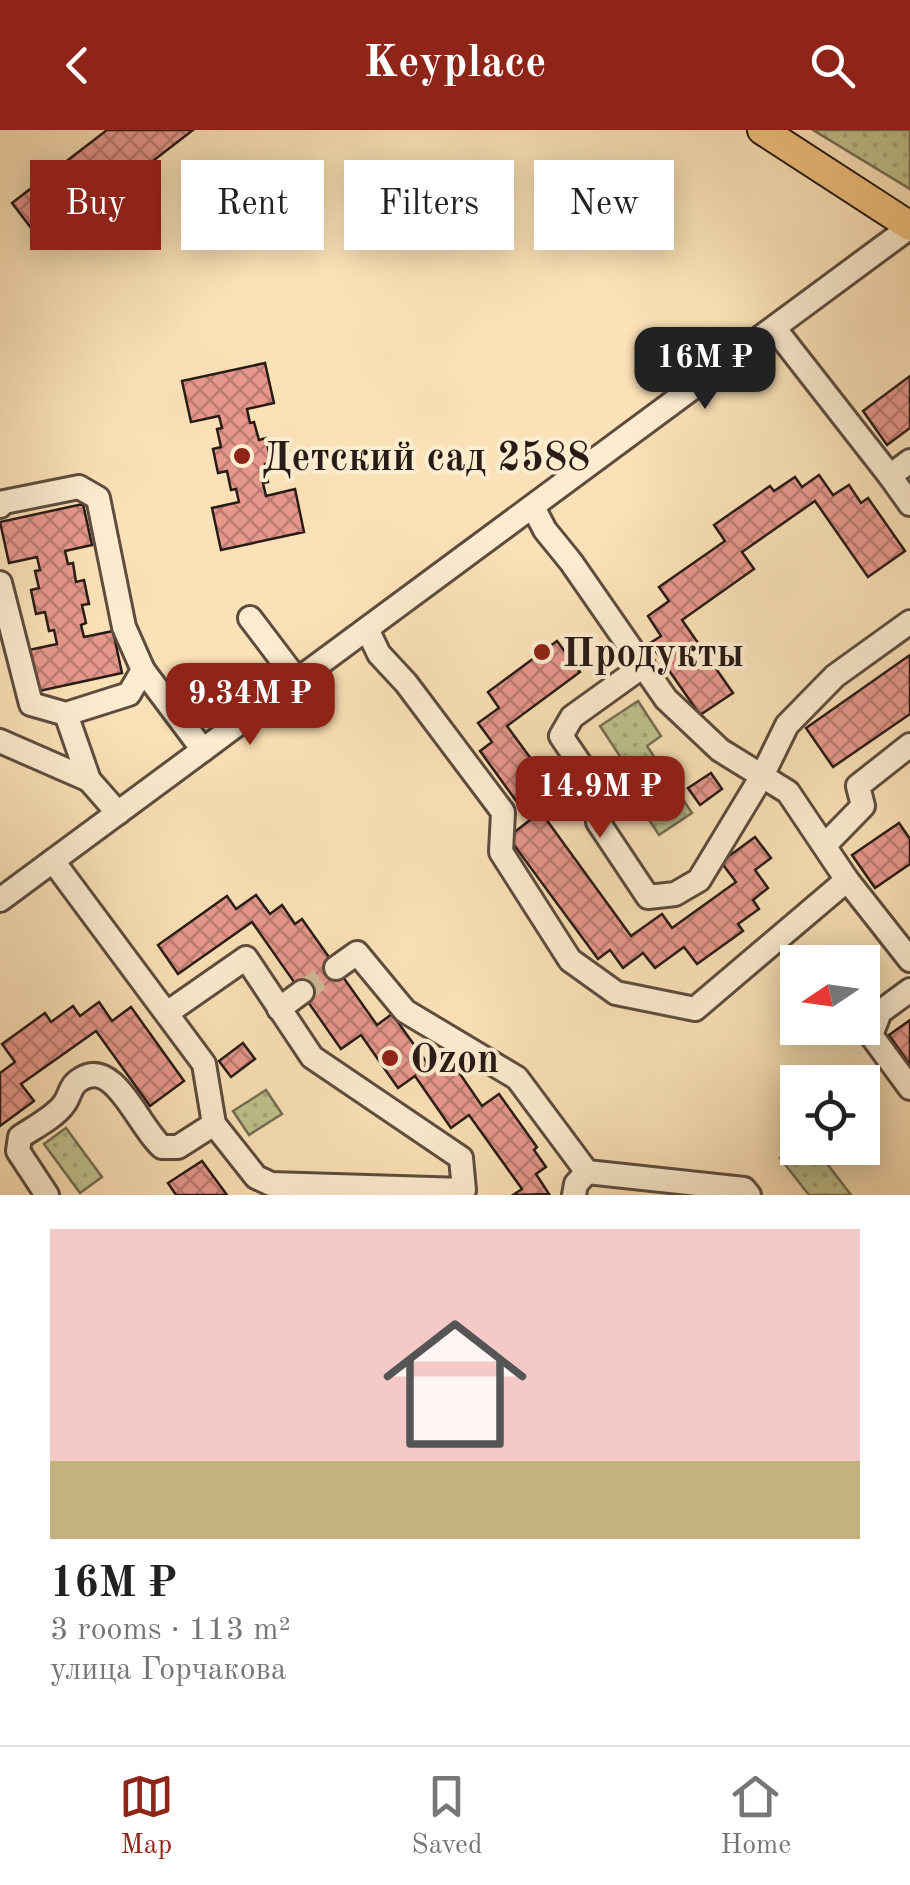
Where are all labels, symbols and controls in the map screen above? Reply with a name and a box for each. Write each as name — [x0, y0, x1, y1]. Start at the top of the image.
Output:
icon: back — [50, 38, 105, 93]
icon: search — [805, 38, 860, 93]
text: Keyplace — [364, 42, 546, 87]
chip: Buy — [30, 160, 161, 250]
chip: Rent — [181, 160, 324, 250]
chip: Filters — [344, 160, 514, 250]
chip: New — [534, 160, 674, 250]
pin: 16M ₽ — [635, 327, 775, 412]
text: 16M ₽ — [656, 343, 754, 375]
place label: Детский сад 2588 — [262, 439, 590, 480]
marker: Детский сад 2588 — [231, 445, 253, 467]
place label: Продукты — [562, 636, 744, 676]
marker: Продукты — [531, 641, 553, 663]
pin: 9.34M ₽ — [158, 663, 342, 748]
text: 9.34M ₽ — [188, 679, 312, 711]
pin: 14.9M ₽ — [508, 756, 692, 841]
text: 14.9M ₽ — [538, 772, 662, 804]
north arrow — [780, 945, 880, 1045]
map controls — [780, 945, 880, 1165]
place label: Ozon — [410, 1042, 499, 1082]
marker: Ozon — [379, 1047, 401, 1069]
button: locate — [780, 1065, 880, 1165]
icon: home — [365, 1294, 545, 1474]
text: 16M ₽ — [50, 1564, 177, 1606]
text: 3 rooms · 113 m² — [50, 1615, 291, 1647]
text: улица Горчакова — [50, 1655, 287, 1687]
tab: Map — [119, 1769, 174, 1864]
tab: Saved — [411, 1769, 483, 1864]
tab: Home — [720, 1769, 791, 1864]

